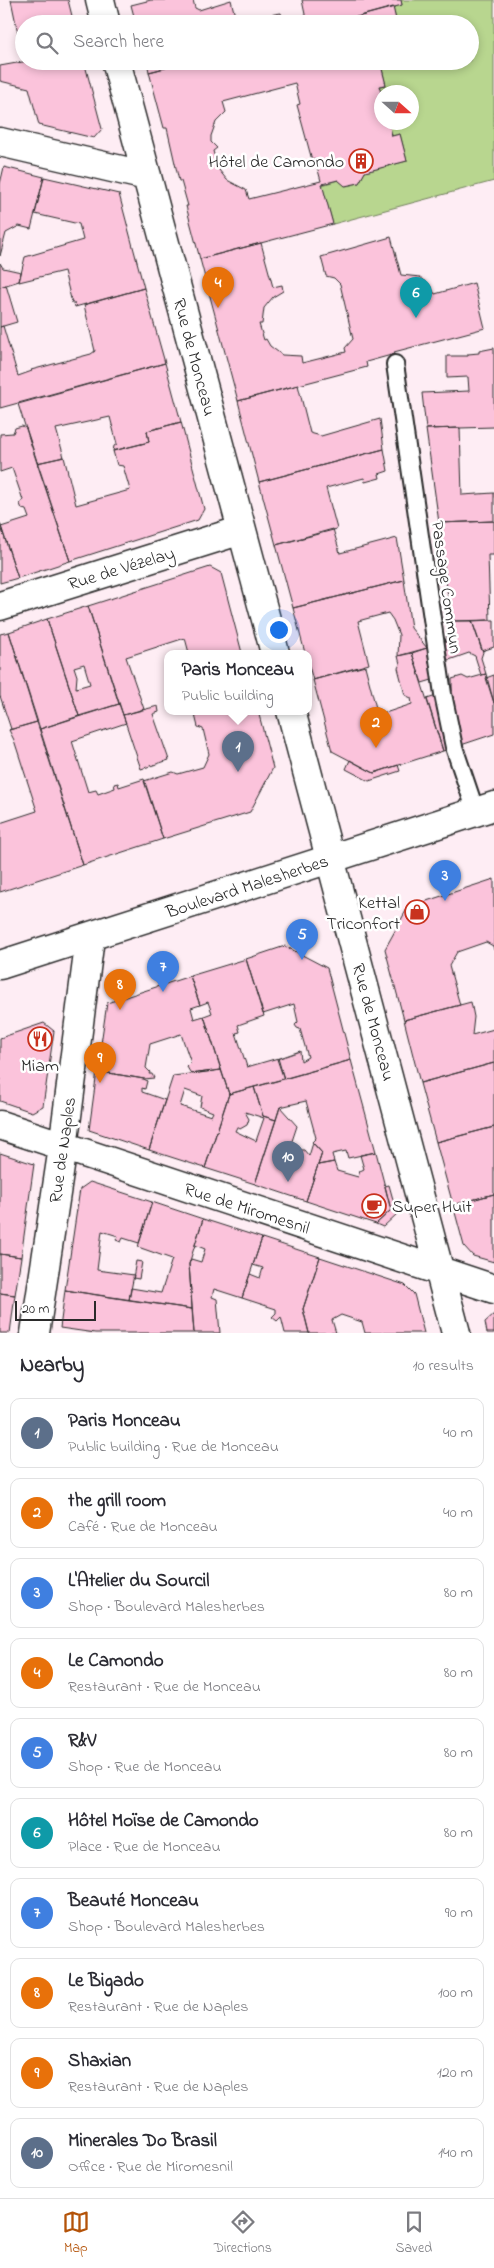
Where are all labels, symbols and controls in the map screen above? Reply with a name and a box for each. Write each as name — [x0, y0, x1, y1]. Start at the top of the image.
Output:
search box — [15, 15, 479, 70]
icon: search — [33, 29, 61, 57]
text: Search here — [73, 29, 164, 56]
north arrow — [374, 85, 419, 130]
building icon: Hôtel de Camondo — [348, 148, 374, 174]
place label: Hôtel de Camondo — [209, 150, 344, 176]
pin: 4 — [202, 267, 234, 308]
pin: 6 — [400, 277, 432, 318]
street label: Rue de Monceau — [165, 296, 221, 419]
street label: Passage Commun — [422, 519, 467, 656]
street label: Rue de Vézelay — [65, 541, 178, 598]
your location — [266, 617, 292, 643]
popup — [164, 650, 312, 715]
text: Paris Monceau — [182, 657, 294, 684]
text: Public building — [182, 684, 274, 708]
pin: 2 — [360, 707, 392, 748]
pin: 1 — [222, 731, 254, 772]
street label: Boulevard Malesherbes — [162, 849, 332, 927]
pin: 3 — [429, 860, 461, 901]
place label: Kettal Triconfort — [326, 891, 400, 938]
shop icon: Kettal Triconfort — [404, 899, 430, 925]
pin: 5 — [286, 919, 318, 960]
pin: 7 — [147, 951, 179, 992]
street label: Rue de Monceau — [344, 961, 400, 1084]
pin: 8 — [104, 969, 136, 1010]
restaurant icon: Miam — [27, 1026, 53, 1052]
pin: 9 — [84, 1042, 116, 1083]
place label: Miam — [21, 1054, 59, 1080]
street label: Rue de Naples — [44, 1096, 84, 1205]
pin: 10 — [272, 1141, 304, 1182]
street label: Rue de Miromesnil — [180, 1177, 313, 1242]
cafe icon: Super Huit — [361, 1193, 387, 1219]
place label: Super Huit — [392, 1195, 472, 1221]
scale bar — [15, 1298, 96, 1321]
text: 20 m — [22, 1299, 49, 1320]
text: Nearby — [20, 1351, 84, 1381]
text: 10 results — [412, 1354, 474, 1378]
text: Paris Monceau — [68, 1408, 181, 1435]
text: 1 — [34, 1421, 40, 1445]
text: 40 m — [443, 1421, 473, 1445]
text: Public building · Rue de Monceau — [68, 1435, 279, 1459]
text: the grill room — [68, 1488, 166, 1515]
text: 2 — [33, 1501, 41, 1525]
text: 40 m — [443, 1501, 473, 1525]
text: Café · Rue de Monceau — [68, 1515, 218, 1539]
text: L'Atelier du Sourcil — [68, 1568, 209, 1595]
text: 3 — [34, 1581, 40, 1605]
text: 80 m — [444, 1581, 473, 1605]
text: Shop · Boulevard Malesherbes — [68, 1595, 265, 1619]
text: Le Camondo — [68, 1648, 164, 1675]
text: 4 — [34, 1661, 40, 1685]
text: 80 m — [444, 1661, 473, 1685]
text: Restaurant · Rue de Monceau — [68, 1675, 261, 1699]
text: R&V — [68, 1728, 96, 1755]
text: 5 — [32, 1741, 42, 1765]
text: 80 m — [444, 1741, 473, 1765]
text: Shop · Rue de Monceau — [68, 1755, 222, 1779]
text: Hôtel Moïse de Camondo — [68, 1808, 259, 1835]
text: 6 — [33, 1821, 41, 1845]
text: 80 m — [444, 1821, 473, 1845]
text: Place · Rue de Monceau — [68, 1835, 221, 1859]
text: Beauté Monceau — [68, 1888, 199, 1915]
text: 7 — [34, 1901, 40, 1925]
text: 90 m — [445, 1901, 473, 1925]
text: Shop · Boulevard Malesherbes — [68, 1915, 265, 1939]
text: Le Bigado — [68, 1968, 144, 1995]
text: 8 — [34, 1981, 40, 2005]
text: 100 m — [438, 1981, 473, 2005]
text: Restaurant · Rue de Naples — [68, 1995, 249, 2019]
text: Shaxian — [68, 2048, 131, 2075]
text: 9 — [35, 2061, 39, 2085]
text: 120 m — [437, 2061, 473, 2085]
text: Restaurant · Rue de Naples — [68, 2075, 249, 2099]
text: Minerales Do Brasil — [68, 2128, 217, 2155]
text: 10 — [31, 2141, 43, 2165]
text: 140 m — [438, 2141, 473, 2165]
text: Office · Rue de Miromesnil — [68, 2155, 233, 2179]
tab: Map — [62, 2208, 90, 2259]
tab: Directions — [214, 2208, 272, 2259]
tab: Saved — [396, 2208, 432, 2259]

